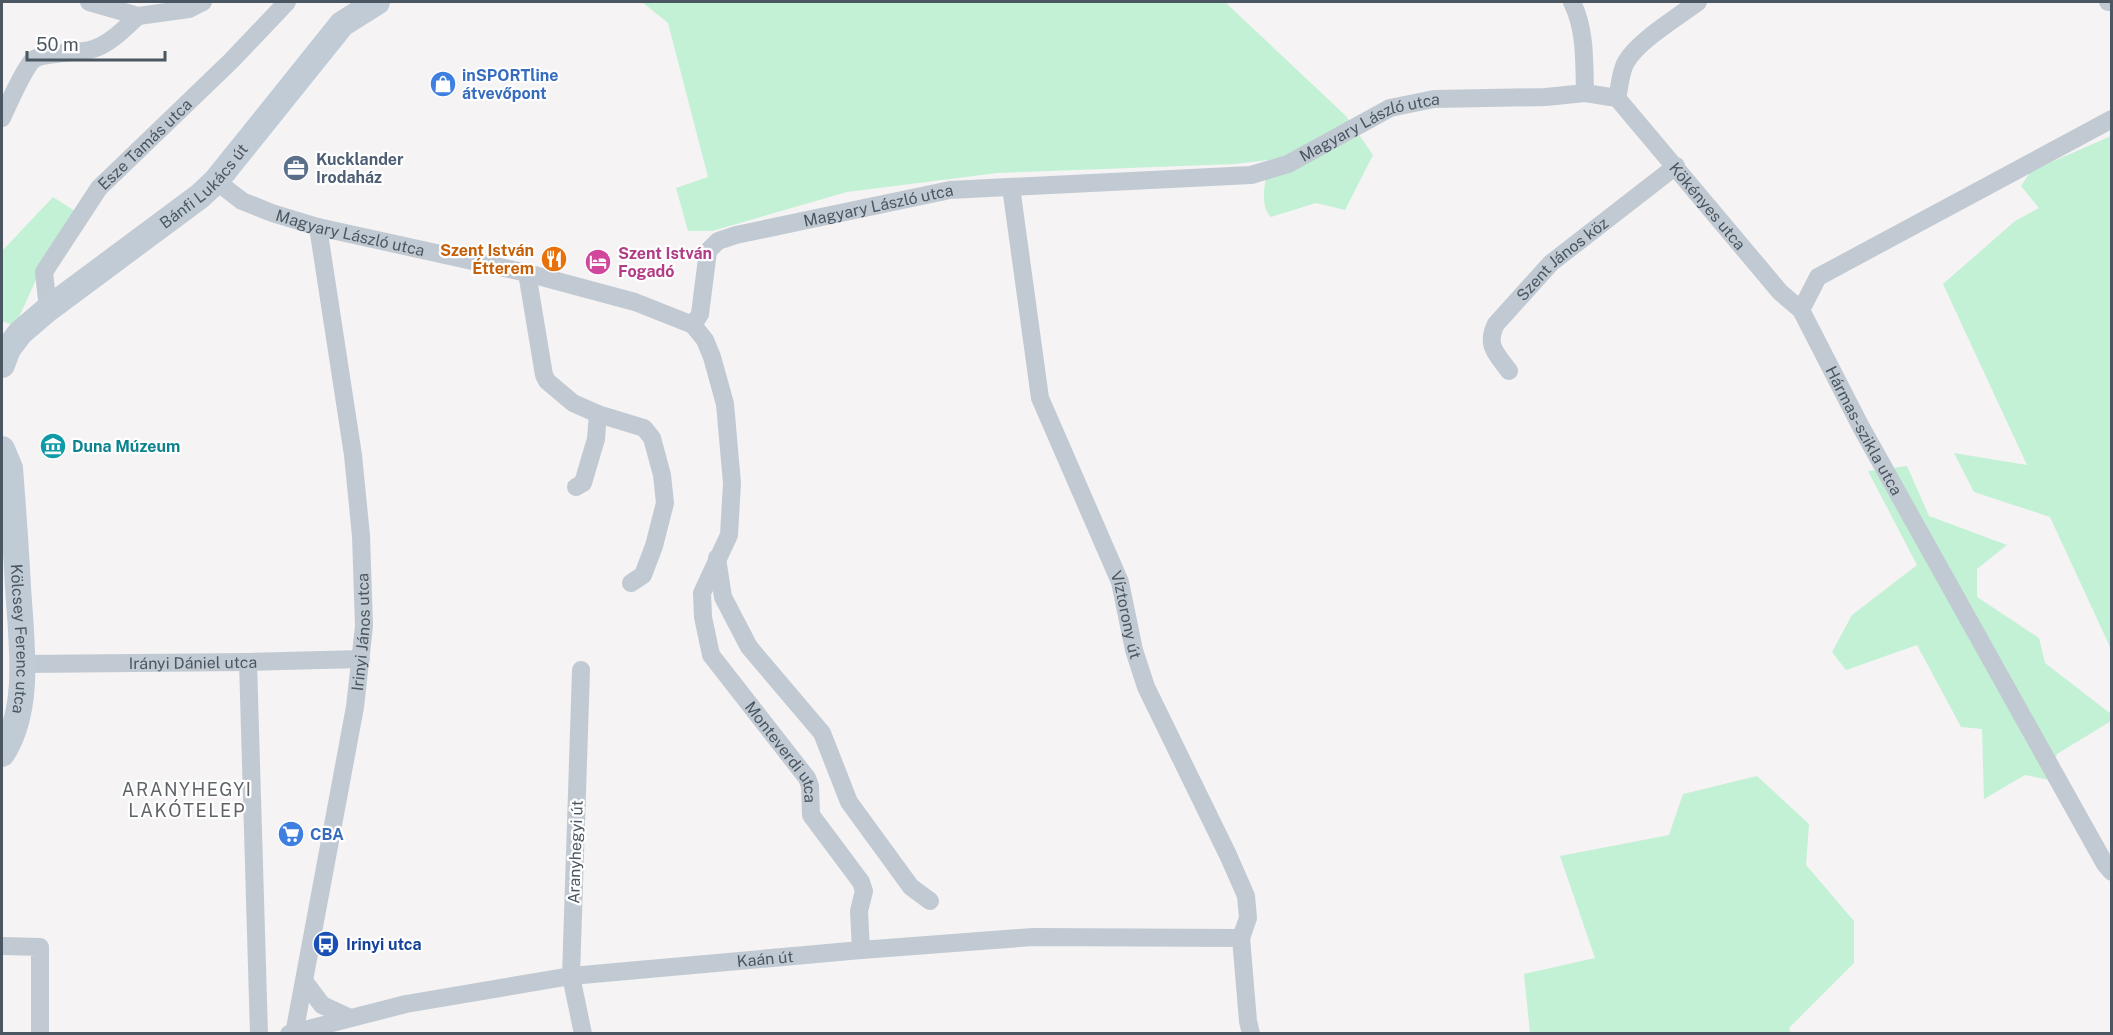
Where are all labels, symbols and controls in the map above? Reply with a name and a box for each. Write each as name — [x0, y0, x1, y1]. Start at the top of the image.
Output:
scale bar — [27, 24, 165, 62]
text: 50 m — [36, 34, 79, 55]
place label: inSPORTline átvevőpont — [462, 66, 559, 103]
shop icon: inSPORTline átvevőpont — [428, 69, 458, 99]
street label: Magyary László utca — [1296, 90, 1440, 166]
street label: Esze Tamás utca — [94, 95, 196, 194]
street label: Bánfi Lukács út — [156, 140, 252, 233]
place label: Kucklander Irodaház — [316, 150, 404, 187]
office icon: Kucklander Irodaház — [281, 153, 311, 183]
street label: Kökényes utca — [1665, 159, 1749, 254]
street label: Magyary László utca — [802, 181, 955, 231]
street label: Magyary László utca — [273, 206, 427, 260]
street label: Szent János köz — [1513, 213, 1612, 305]
place label: Szent István Étterem — [440, 241, 534, 278]
restaurant icon: Szent István Étterem — [539, 244, 569, 274]
place label: Szent István Fogadó — [618, 244, 712, 281]
hotel icon: Szent István Fogadó — [583, 247, 613, 277]
street label: Hármas-szikla utca — [1821, 363, 1906, 499]
museum icon: Duna Múzeum — [38, 431, 68, 461]
place label: Duna Múzeum — [72, 437, 180, 456]
street label: Kölcsey Ferenc utca — [7, 564, 31, 716]
street label: Víztorony út — [1106, 568, 1145, 661]
street label: Irinyi János utca — [348, 573, 374, 692]
street label: Irányi Dániel utca — [129, 653, 258, 673]
street label: Monteverdi utca — [741, 698, 820, 803]
district label: ARANYHEGYI LAKÓTELEP — [122, 779, 252, 821]
street label: Aranyhegyi út — [564, 800, 587, 904]
supermarket icon: CBA — [276, 819, 306, 849]
place label: CBA — [310, 825, 344, 844]
bus stop icon: Irinyi utca — [311, 929, 341, 959]
place label: Irinyi utca — [346, 935, 422, 954]
street label: Kaán út — [736, 947, 794, 971]

